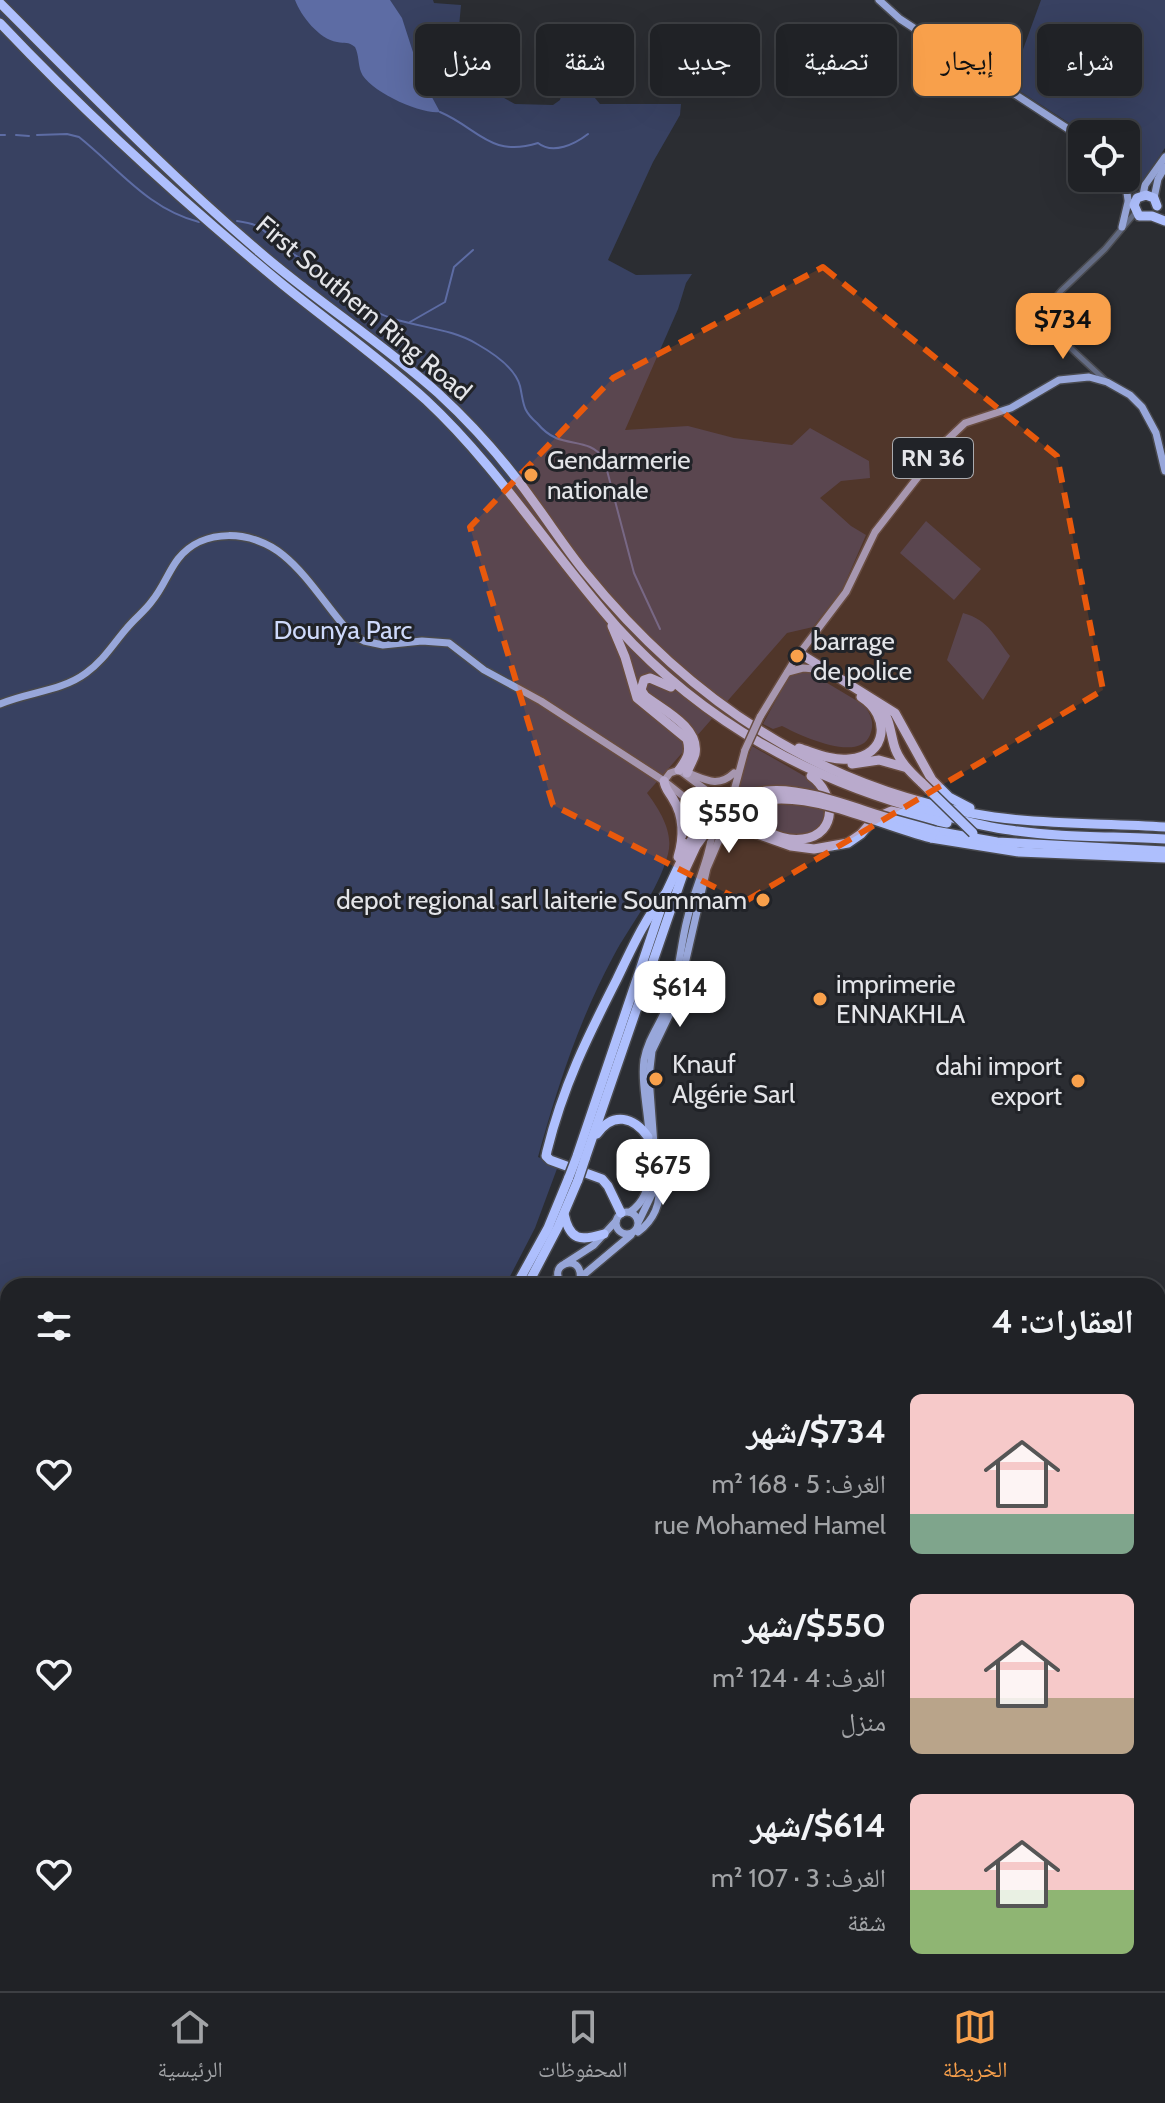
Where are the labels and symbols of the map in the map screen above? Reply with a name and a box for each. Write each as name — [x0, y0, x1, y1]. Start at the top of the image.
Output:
street label: First Southern Ring Road — [250, 209, 478, 407]
pin: $734 — [1016, 293, 1110, 361]
road number: RN 36 — [893, 438, 973, 478]
place label: Gendarmerie nationale — [547, 444, 690, 506]
marker: Gendarmerie nationale — [522, 466, 540, 484]
park label: Dounya Parc — [274, 614, 413, 646]
place label: barrage de police — [813, 625, 912, 687]
marker: barrage de police — [788, 647, 806, 665]
pin: $550 — [682, 787, 776, 855]
place label: depot regional sarl laiterie Soummam — [336, 884, 747, 916]
marker: depot regional sarl laiterie Soummam — [754, 891, 772, 909]
pin: $614 — [633, 961, 727, 1029]
place label: imprimerie ENNAKHLA — [836, 968, 965, 1030]
marker: imprimerie ENNAKHLA — [811, 990, 829, 1008]
place label: Knauf Algérie Sarl — [672, 1048, 795, 1110]
place label: dahi import export — [936, 1050, 1062, 1112]
marker: Knauf Algérie Sarl — [647, 1070, 665, 1088]
marker: dahi import export — [1069, 1072, 1087, 1090]
pin: $675 — [616, 1139, 710, 1207]

